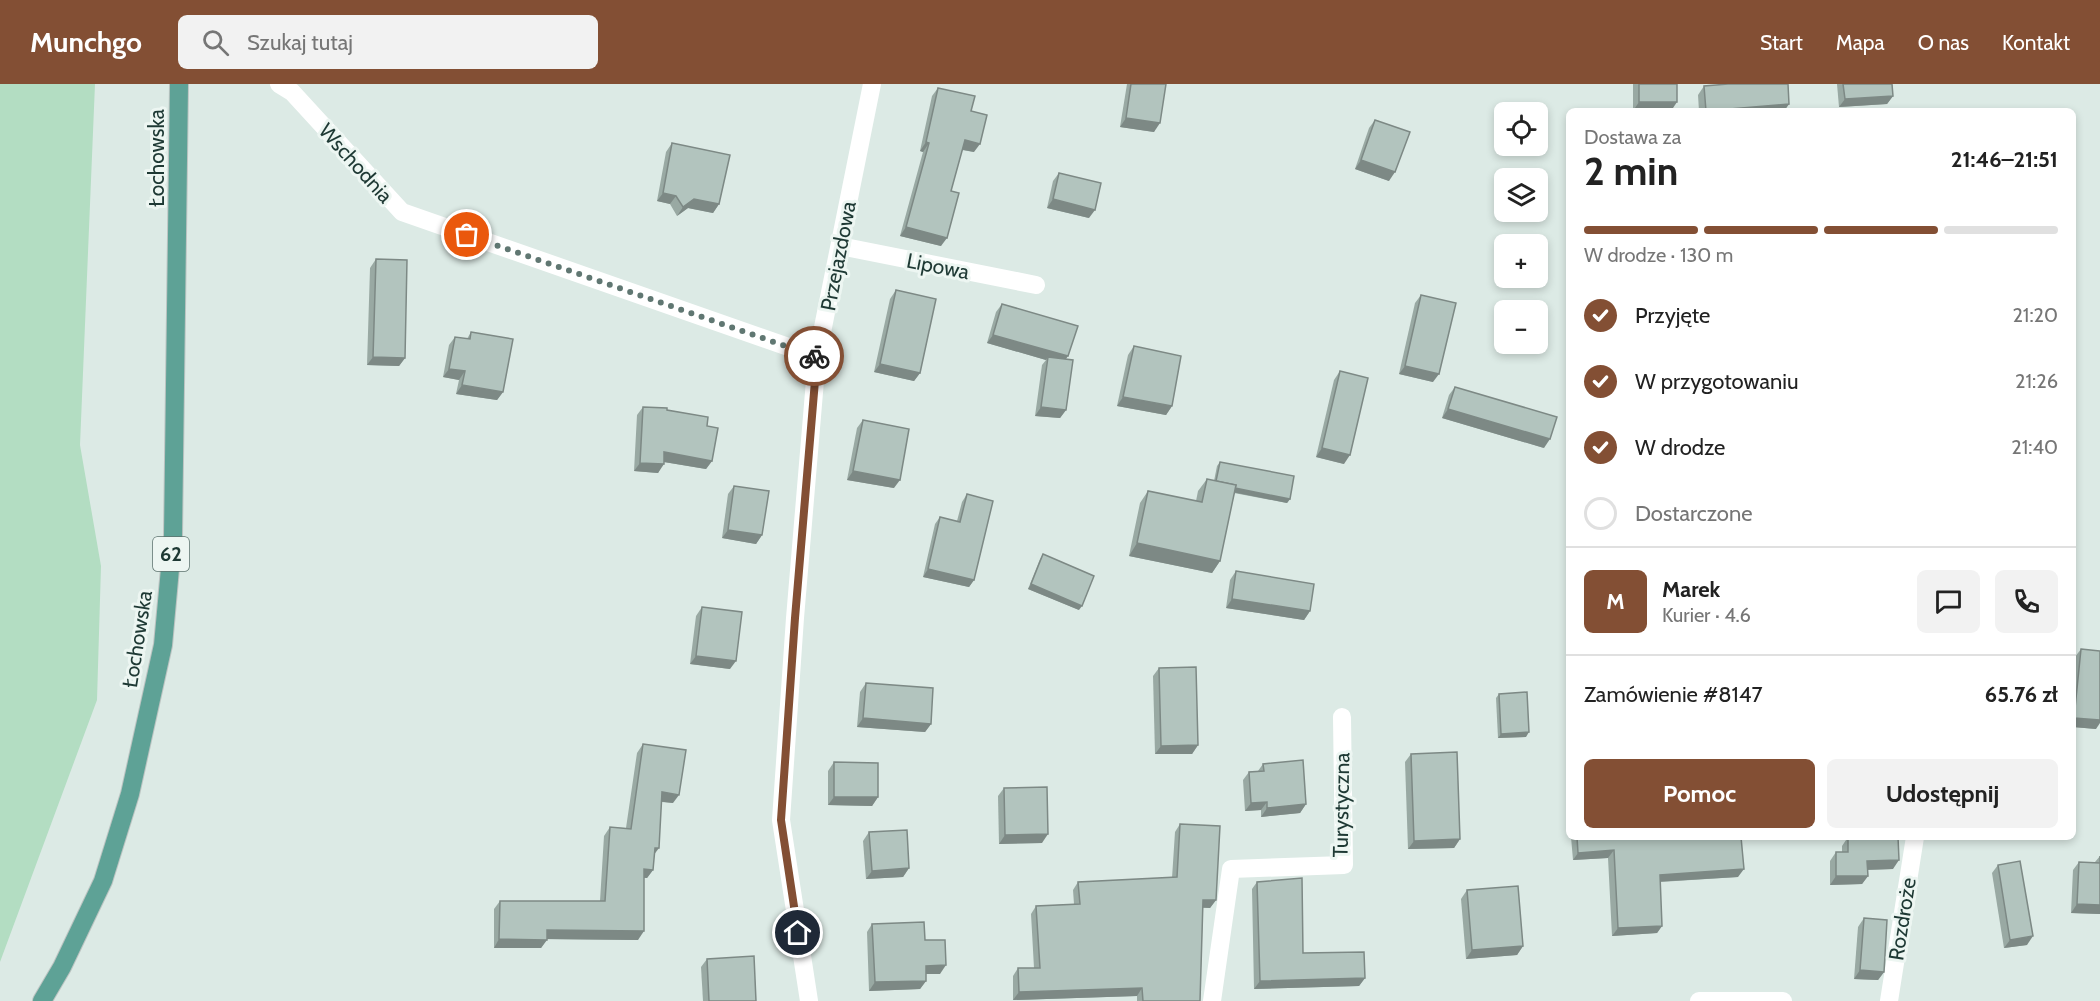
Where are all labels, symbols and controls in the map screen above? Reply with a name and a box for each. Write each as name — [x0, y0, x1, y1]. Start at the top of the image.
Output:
search box — [178, 15, 598, 69]
text: Munchgo — [30, 25, 142, 59]
icon: search — [199, 26, 232, 59]
text: Szukaj tutaj — [247, 29, 353, 56]
text: Start — [1760, 30, 1803, 55]
text: Mapa — [1836, 30, 1885, 55]
text: O nas — [1918, 30, 1969, 55]
text: Kontakt — [2002, 30, 2070, 55]
map controls — [1494, 102, 1548, 354]
button: locate — [1494, 102, 1548, 156]
street label: Łochowska — [144, 109, 169, 207]
street label: Wschodnia — [314, 118, 398, 208]
text: Dostawa za — [1584, 125, 1681, 149]
text: 21:46–21:51 — [1951, 146, 2058, 173]
text: 2 min — [1584, 147, 1678, 195]
button: layers — [1494, 168, 1548, 222]
street label: Przejazdowa — [815, 199, 862, 313]
pin — [441, 209, 492, 260]
icon: bag — [450, 218, 483, 251]
button: + — [1494, 234, 1548, 288]
text: W drodze · 130 m — [1584, 243, 1733, 267]
street label: Lipowa — [905, 248, 971, 284]
icon: check — [1584, 299, 1617, 332]
button: − — [1494, 300, 1548, 354]
text: Przyjęte — [1635, 302, 1710, 329]
text: 21:20 — [2012, 303, 2058, 327]
courier — [784, 326, 844, 386]
icon: bike — [798, 340, 831, 373]
icon: check — [1584, 365, 1617, 398]
text: W przygotowaniu — [1635, 368, 1798, 395]
text: 21:26 — [2015, 369, 2058, 393]
icon: check — [1584, 431, 1617, 464]
text: W drodze — [1635, 434, 1725, 461]
text: 21:40 — [2011, 435, 2058, 459]
text: Dostarczone — [1635, 500, 1752, 527]
road number: 62 — [153, 537, 189, 571]
button: chat — [1917, 570, 1980, 633]
button: phone — [1995, 570, 2058, 633]
text: Marek — [1662, 576, 1720, 603]
text: M — [1606, 588, 1625, 615]
street label: Łochowska — [117, 589, 157, 689]
text: Kurier · 4.6 — [1662, 603, 1751, 627]
text: Zamówienie #8147 — [1584, 681, 1763, 708]
text: 65.76 zł — [1985, 681, 2058, 708]
street label: Turystyczna — [1328, 752, 1354, 858]
button: Pomoc — [1584, 759, 1815, 828]
button: Udostępnij — [1827, 759, 2058, 828]
street label: Rozdroże — [1883, 876, 1921, 962]
pin — [772, 907, 823, 958]
icon: home — [781, 916, 814, 949]

